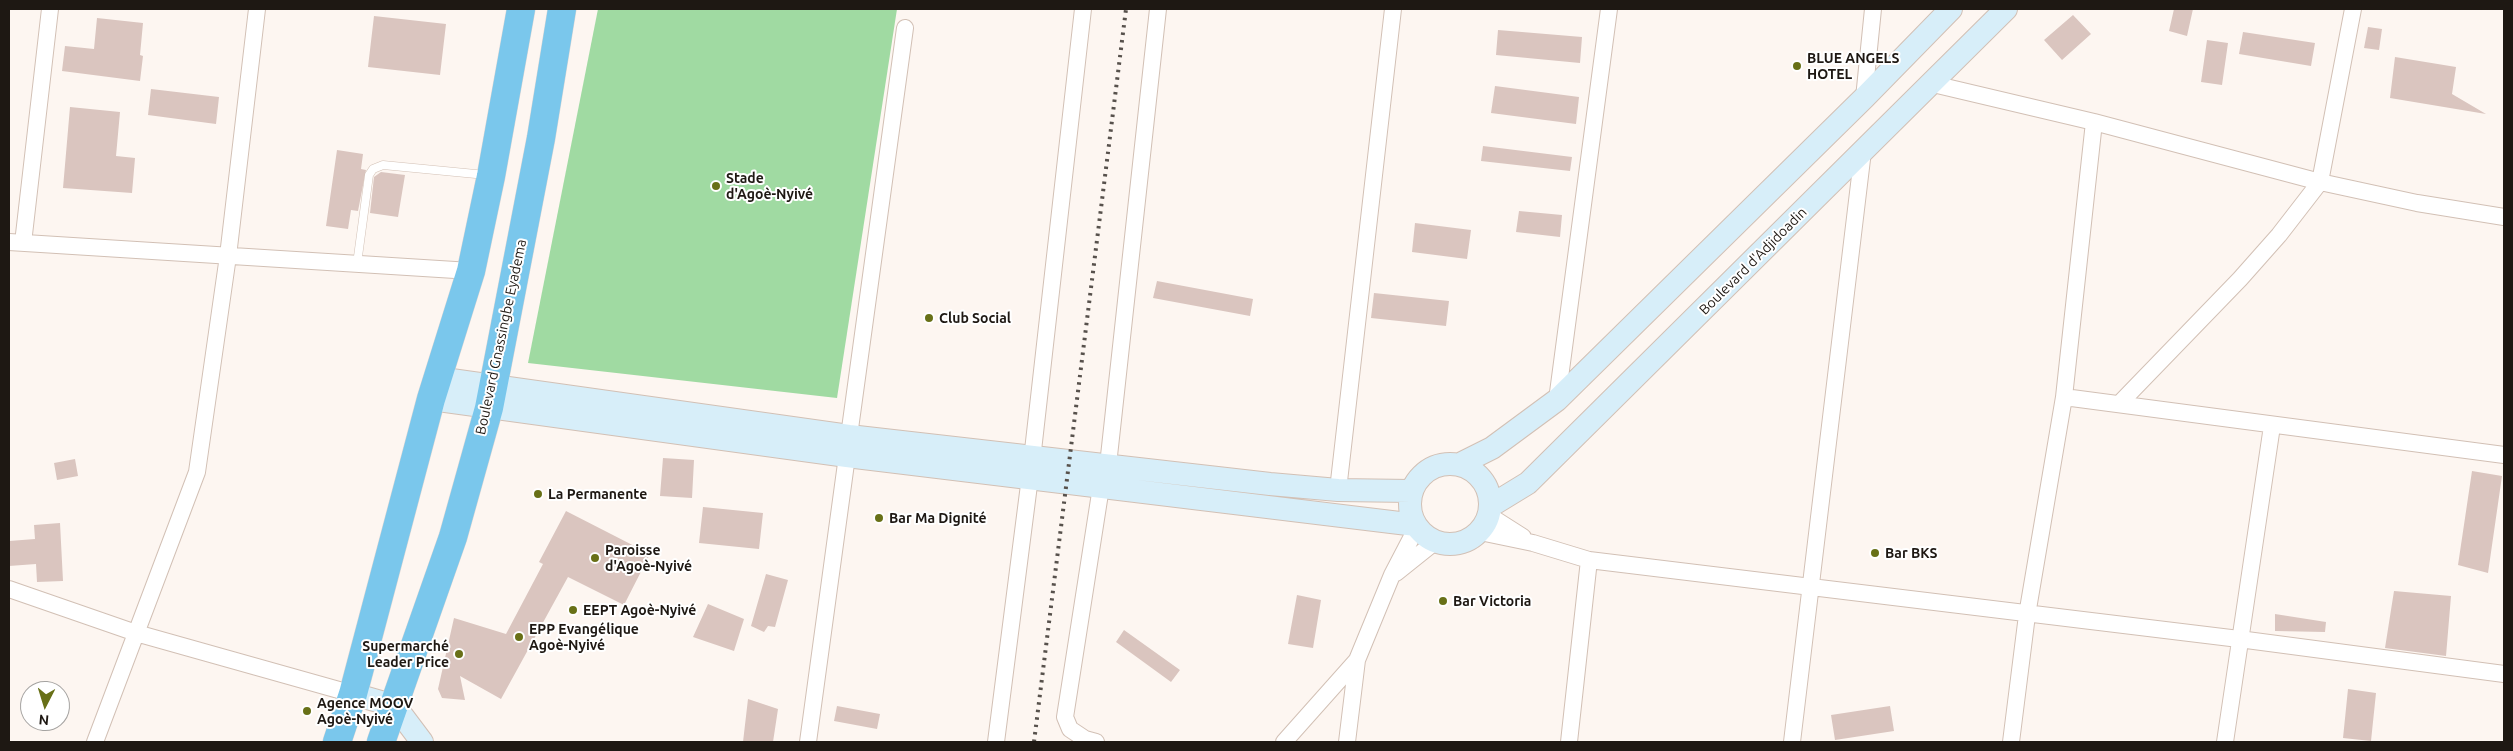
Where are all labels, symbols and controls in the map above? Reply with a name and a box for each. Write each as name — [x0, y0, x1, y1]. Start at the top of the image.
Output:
place label: BLUE ANGELS HOTEL — [1807, 50, 1899, 82]
marker: BLUE ANGELS HOTEL — [1791, 60, 1803, 72]
place label: Stade d'Agoè-Nyivé — [726, 170, 813, 202]
marker: Stade d'Agoè-Nyivé — [710, 180, 722, 192]
street label: Boulevard d'Adjidoadin — [1696, 204, 1810, 318]
street label: Boulevard Gnassingbe Eyadema — [472, 238, 530, 436]
place label: Club Social — [939, 310, 1011, 326]
marker: Club Social — [923, 312, 935, 324]
place label: La Permanente — [548, 486, 647, 502]
marker: La Permanente — [532, 488, 544, 500]
place label: Bar Ma Dignité — [889, 510, 987, 526]
marker: Bar Ma Dignité — [873, 512, 885, 524]
place label: Paroisse d'Agoè-Nyivé — [605, 542, 692, 574]
place label: Bar BKS — [1885, 545, 1937, 561]
marker: Bar BKS — [1869, 547, 1881, 559]
marker: Paroisse d'Agoè-Nyivé — [589, 552, 601, 564]
place label: Bar Victoria — [1453, 593, 1531, 609]
marker: Bar Victoria — [1437, 595, 1449, 607]
place label: EEPT Agoè-Nyivé — [583, 602, 696, 618]
marker: EEPT Agoè-Nyivé — [567, 604, 579, 616]
place label: EPP Evangélique Agoè-Nyivé — [529, 621, 639, 654]
marker: EPP Evangélique Agoè-Nyivé — [513, 631, 525, 643]
place label: Supermarché Leader Price — [362, 638, 449, 670]
marker: Supermarché Leader Price — [453, 648, 465, 660]
north arrow — [20, 681, 70, 731]
place label: Agence MOOV Agoè-Nyivé — [317, 695, 413, 728]
marker: Agence MOOV Agoè-Nyivé — [301, 705, 313, 717]
text: N — [38, 712, 50, 728]

